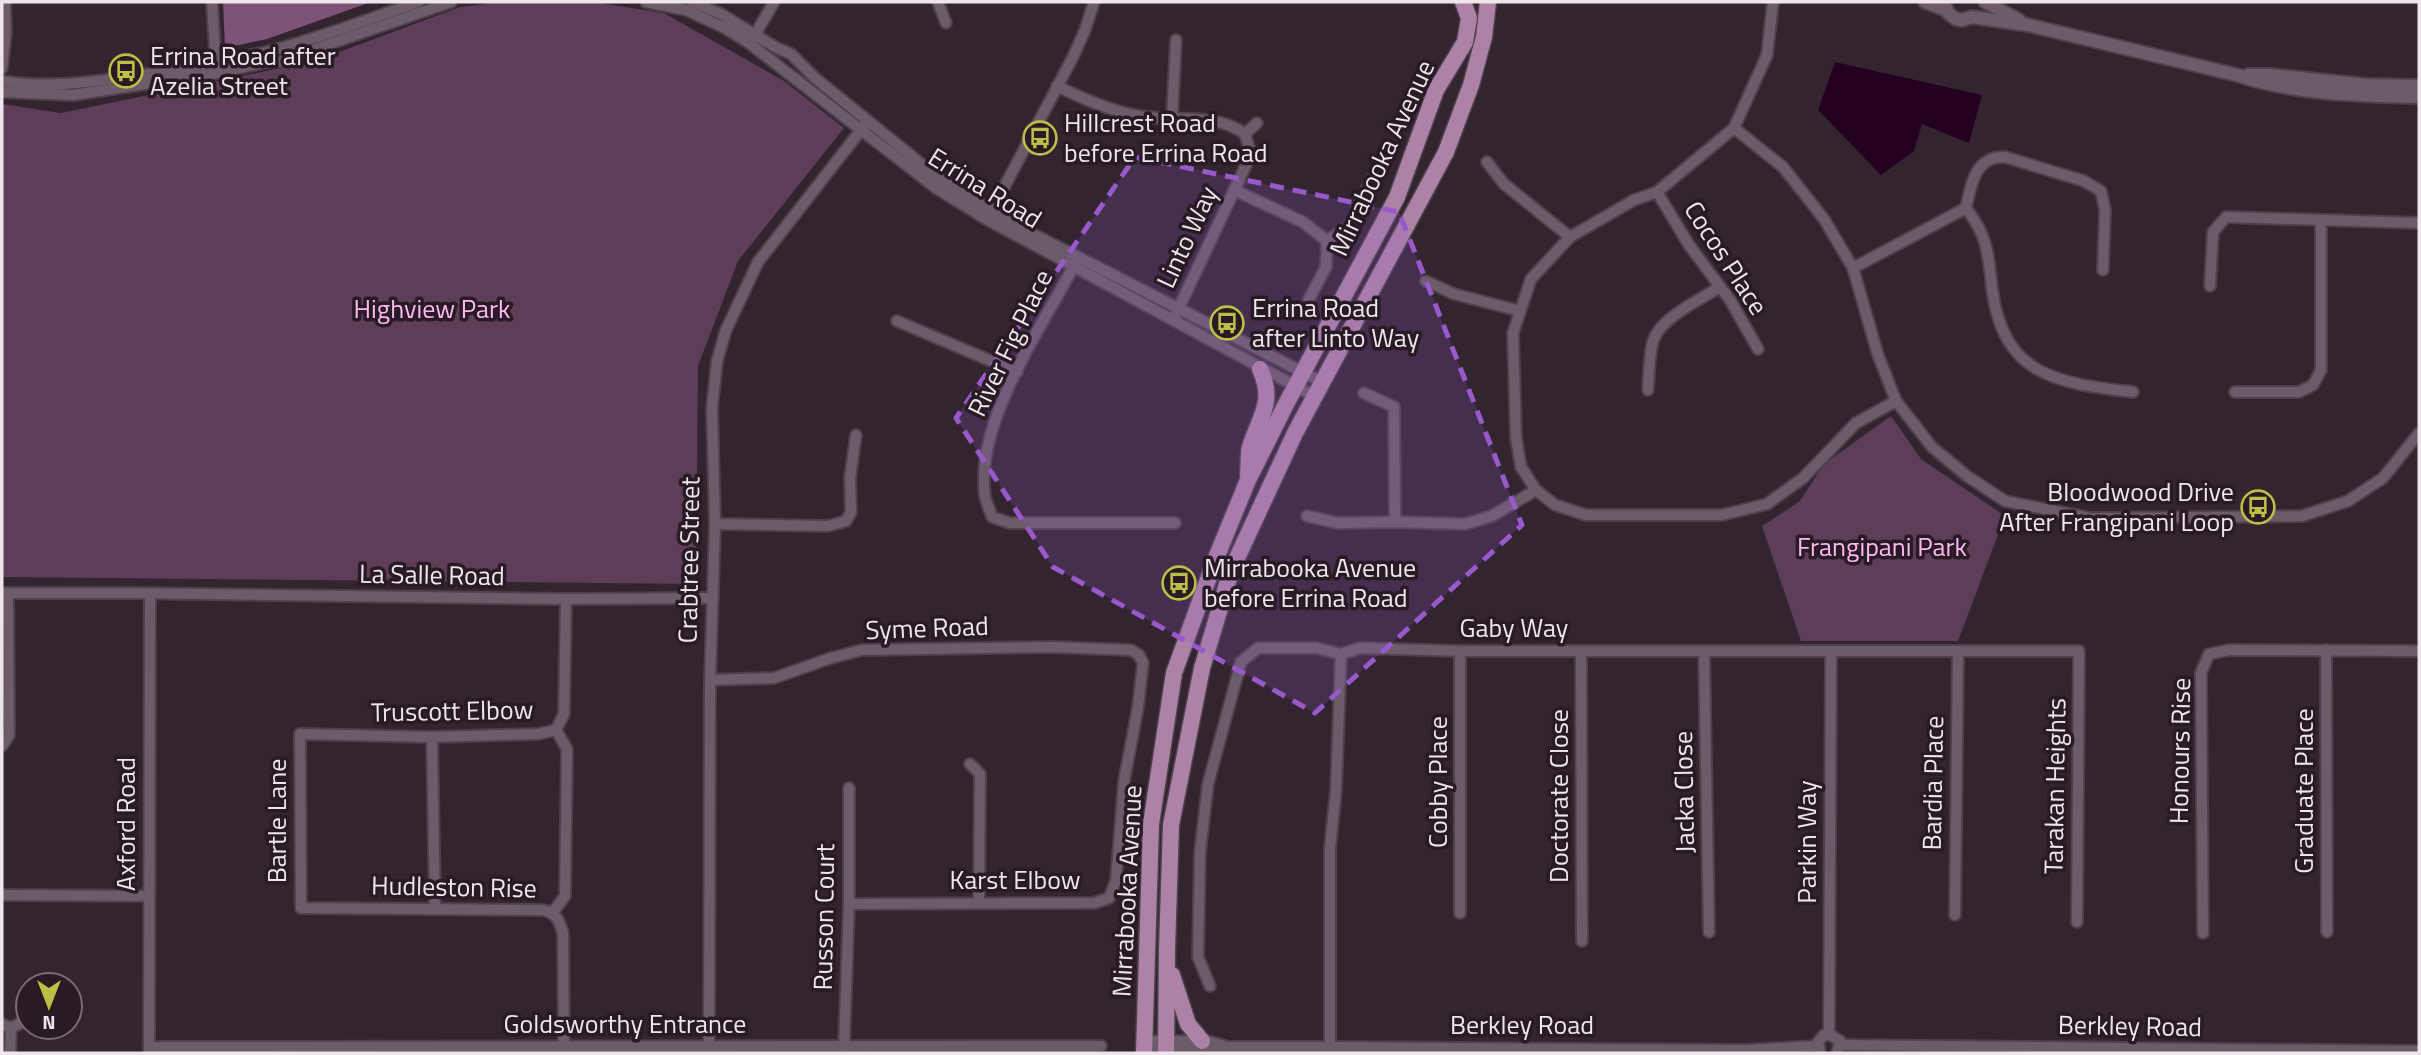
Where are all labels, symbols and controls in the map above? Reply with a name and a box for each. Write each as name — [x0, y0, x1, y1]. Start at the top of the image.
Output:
place label: Errina Road after Azelia Street — [150, 36, 336, 105]
bus stop icon: Errina Road after Azelia Street — [107, 52, 145, 90]
street label: Mirrabooka Avenue — [1319, 53, 1444, 262]
place label: Hillcrest Road before Errina Road — [1064, 103, 1268, 172]
bus stop icon: Hillcrest Road before Errina Road — [1021, 119, 1059, 157]
street label: Errina Road — [921, 137, 1049, 238]
street label: Linto Way — [1146, 179, 1227, 294]
street label: Cocos Place — [1675, 193, 1778, 322]
street label: River Fig Place — [957, 263, 1062, 423]
place label: Errina Road after Linto Way — [1252, 288, 1419, 357]
park label: Highview Park — [354, 289, 510, 328]
bus stop icon: Errina Road after Linto Way — [1208, 304, 1246, 342]
place label: Bloodwood Drive After Frangipani Loop — [1999, 472, 2234, 541]
street label: Crabtree Street — [668, 476, 709, 644]
bus stop icon: Bloodwood Drive After Frangipani Loop — [2239, 488, 2277, 526]
park label: Frangipani Park — [1797, 527, 1967, 566]
place label: Mirrabooka Avenue before Errina Road — [1204, 548, 1416, 617]
street label: La Salle Road — [359, 554, 505, 595]
bus stop icon: Mirrabooka Avenue before Errina Road — [1160, 564, 1198, 602]
street label: Syme Road — [865, 606, 989, 649]
street label: Gaby Way — [1460, 608, 1568, 647]
street label: Honours Rise — [2159, 677, 2200, 825]
street label: Truscott Elbow — [370, 690, 534, 731]
street label: Tarakan Heights — [2033, 698, 2076, 874]
street label: Graduate Place — [2284, 708, 2323, 874]
street label: Doctorate Close — [1539, 709, 1578, 883]
street label: Bardia Place — [1912, 715, 1953, 851]
street label: Cobby Place — [1418, 716, 1457, 848]
street label: Jacka Close — [1663, 731, 1704, 853]
street label: Axford Road — [106, 757, 145, 891]
street label: Bartle Lane — [257, 759, 296, 883]
street label: Parkin Way — [1787, 780, 1826, 904]
street label: Mirrabooka Avenue — [1101, 784, 1152, 998]
street label: Russon Court — [803, 843, 844, 991]
street label: Karst Elbow — [949, 860, 1081, 899]
street label: Hudleston Rise — [371, 866, 537, 907]
north arrow — [14, 971, 84, 1041]
street label: Goldsworthy Entrance — [504, 1004, 746, 1043]
street label: Berkley Road — [1450, 1005, 1594, 1044]
street label: Berkley Road — [2058, 1005, 2202, 1046]
text: N — [42, 1009, 56, 1038]

